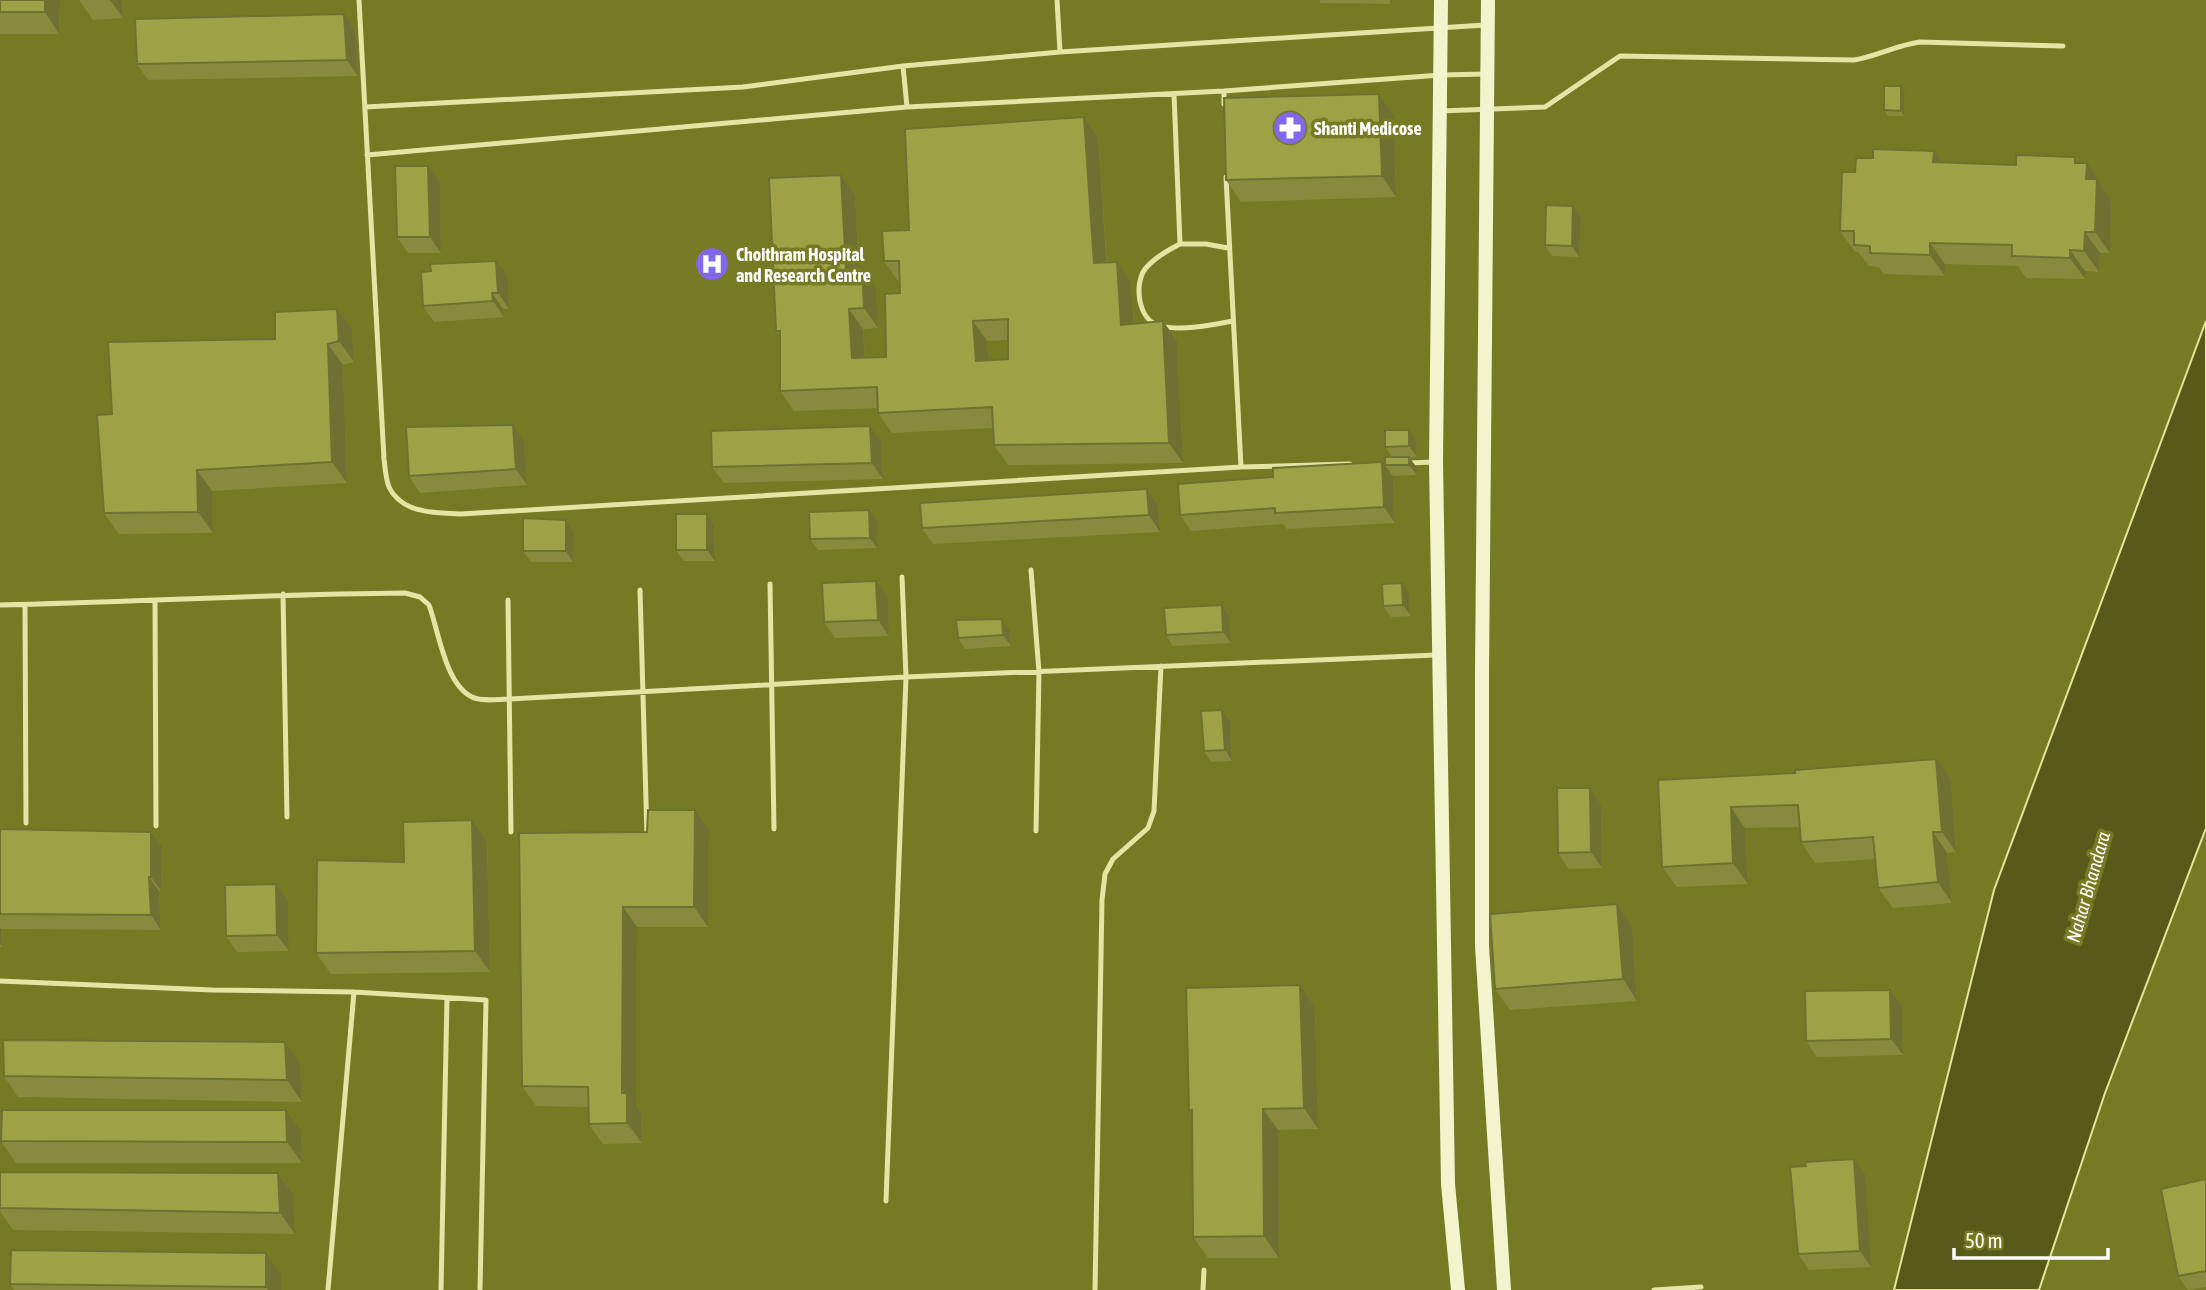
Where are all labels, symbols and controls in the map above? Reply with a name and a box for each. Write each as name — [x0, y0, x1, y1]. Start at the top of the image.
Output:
pharmacy icon: Shanti Medicose — [1271, 109, 1309, 147]
place label: Shanti Medicose — [1314, 118, 1422, 139]
place label: Choithram Hospital and Research Centre — [736, 244, 871, 286]
hospital icon: Choithram Hospital and Research Centre — [693, 245, 731, 283]
water label: Nahar Bhandara — [2062, 829, 2114, 945]
scale bar — [1954, 1216, 2108, 1260]
text: 50 m — [1965, 1228, 2003, 1252]

